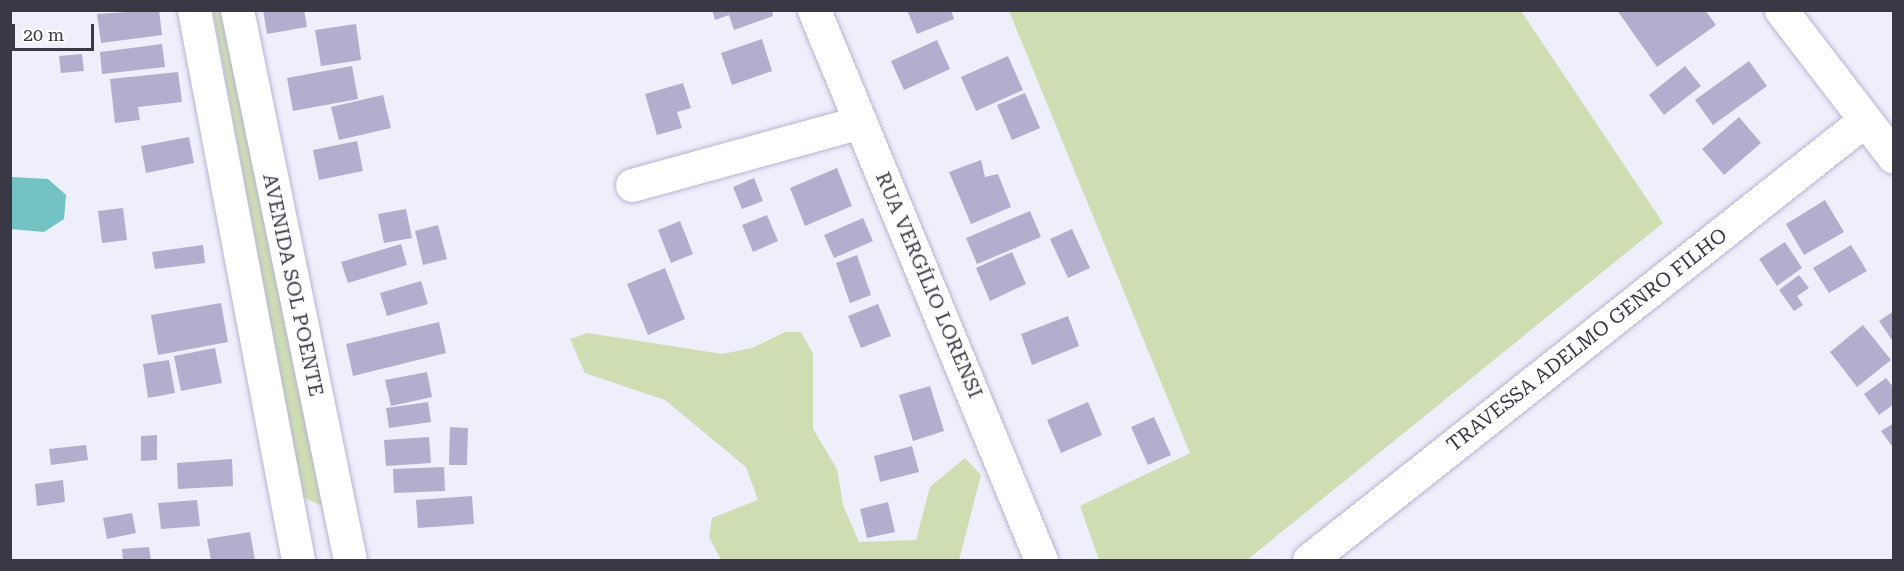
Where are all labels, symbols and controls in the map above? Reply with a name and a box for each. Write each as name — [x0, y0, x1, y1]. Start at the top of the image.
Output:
scale bar — [15, 12, 98, 50]
text: 20 m — [23, 24, 64, 45]
street label: RUA VERGÍLIO LORENSI — [870, 168, 988, 402]
street label: AVENIDA SOL POENTE — [258, 171, 328, 399]
street label: TRAVESSA ADELMO GENRO FILHO — [1442, 223, 1732, 457]

